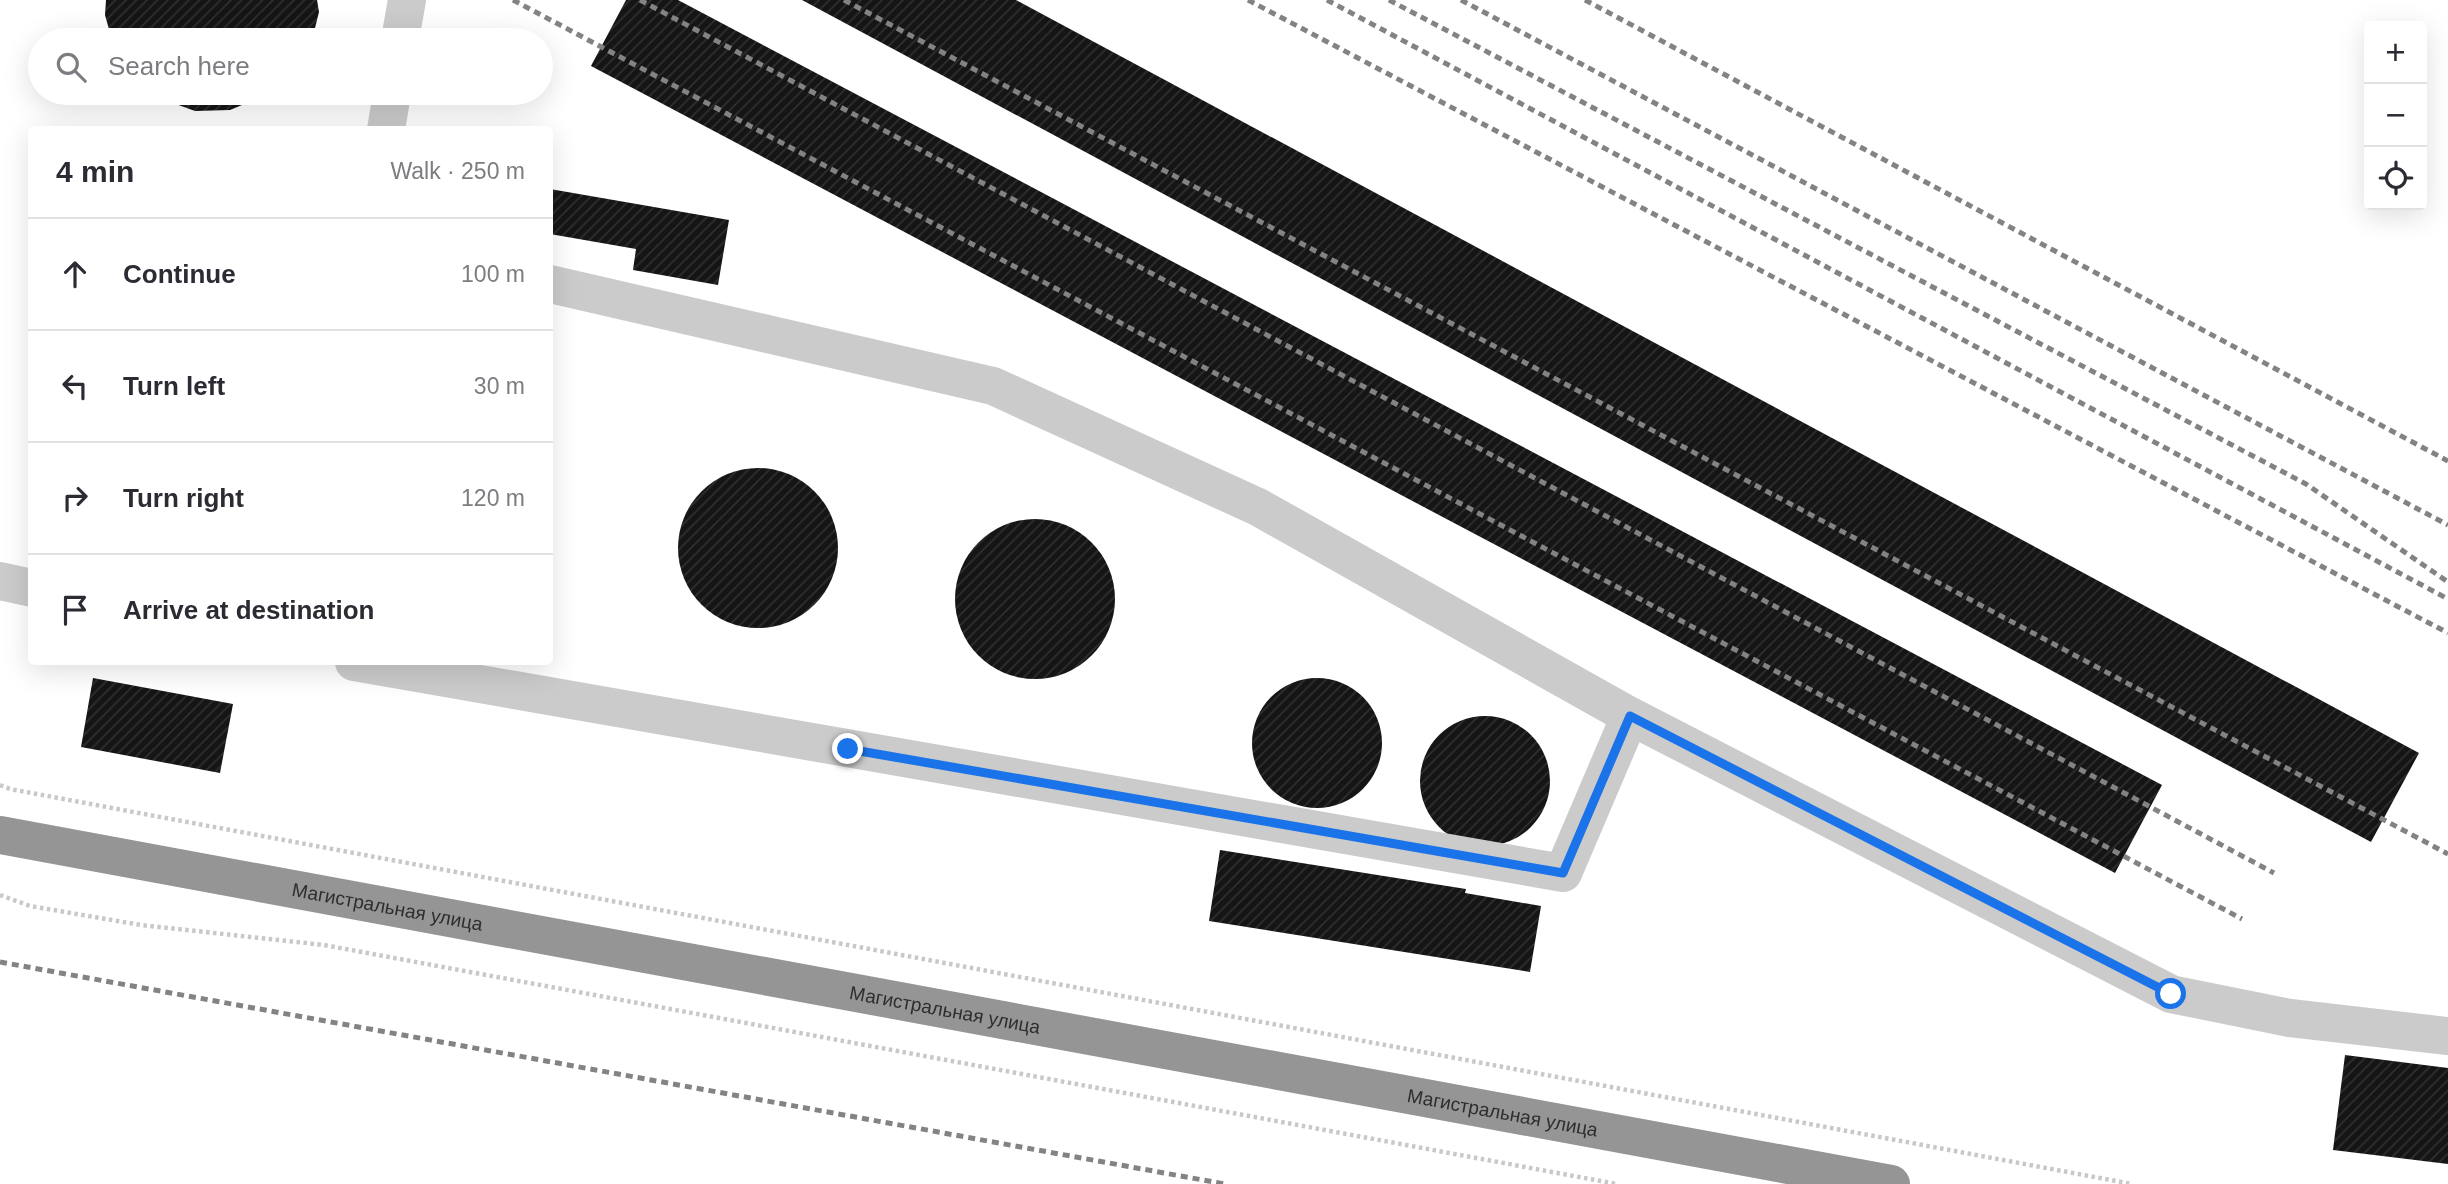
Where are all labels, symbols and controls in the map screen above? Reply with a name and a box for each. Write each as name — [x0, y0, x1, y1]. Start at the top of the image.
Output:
map controls — [2364, 21, 2427, 210]
button: + — [2364, 21, 2427, 84]
search box — [28, 28, 553, 105]
icon: search — [52, 48, 90, 86]
text: Search here — [108, 51, 250, 81]
button: − — [2364, 84, 2427, 147]
button: locate — [2364, 147, 2427, 210]
text: 4 min — [56, 155, 134, 188]
text: Walk · 250 m — [390, 158, 525, 184]
icon: ahead — [56, 255, 94, 293]
text: Continue — [123, 259, 236, 289]
text: 100 m — [461, 261, 525, 287]
icon: left — [56, 367, 94, 405]
text: Turn left — [123, 371, 225, 401]
text: 30 m — [474, 373, 525, 399]
icon: right — [56, 479, 94, 517]
text: Turn right — [123, 483, 244, 513]
text: 120 m — [461, 485, 525, 511]
icon: arrive — [56, 591, 94, 629]
text: Arrive at destination — [123, 595, 374, 625]
route end — [832, 733, 863, 764]
street label: Магистральная улица — [290, 879, 485, 935]
route start — [2155, 978, 2186, 1009]
street label: Магистральная улица — [848, 982, 1042, 1038]
street label: Магистральная улица — [1405, 1085, 1600, 1141]

